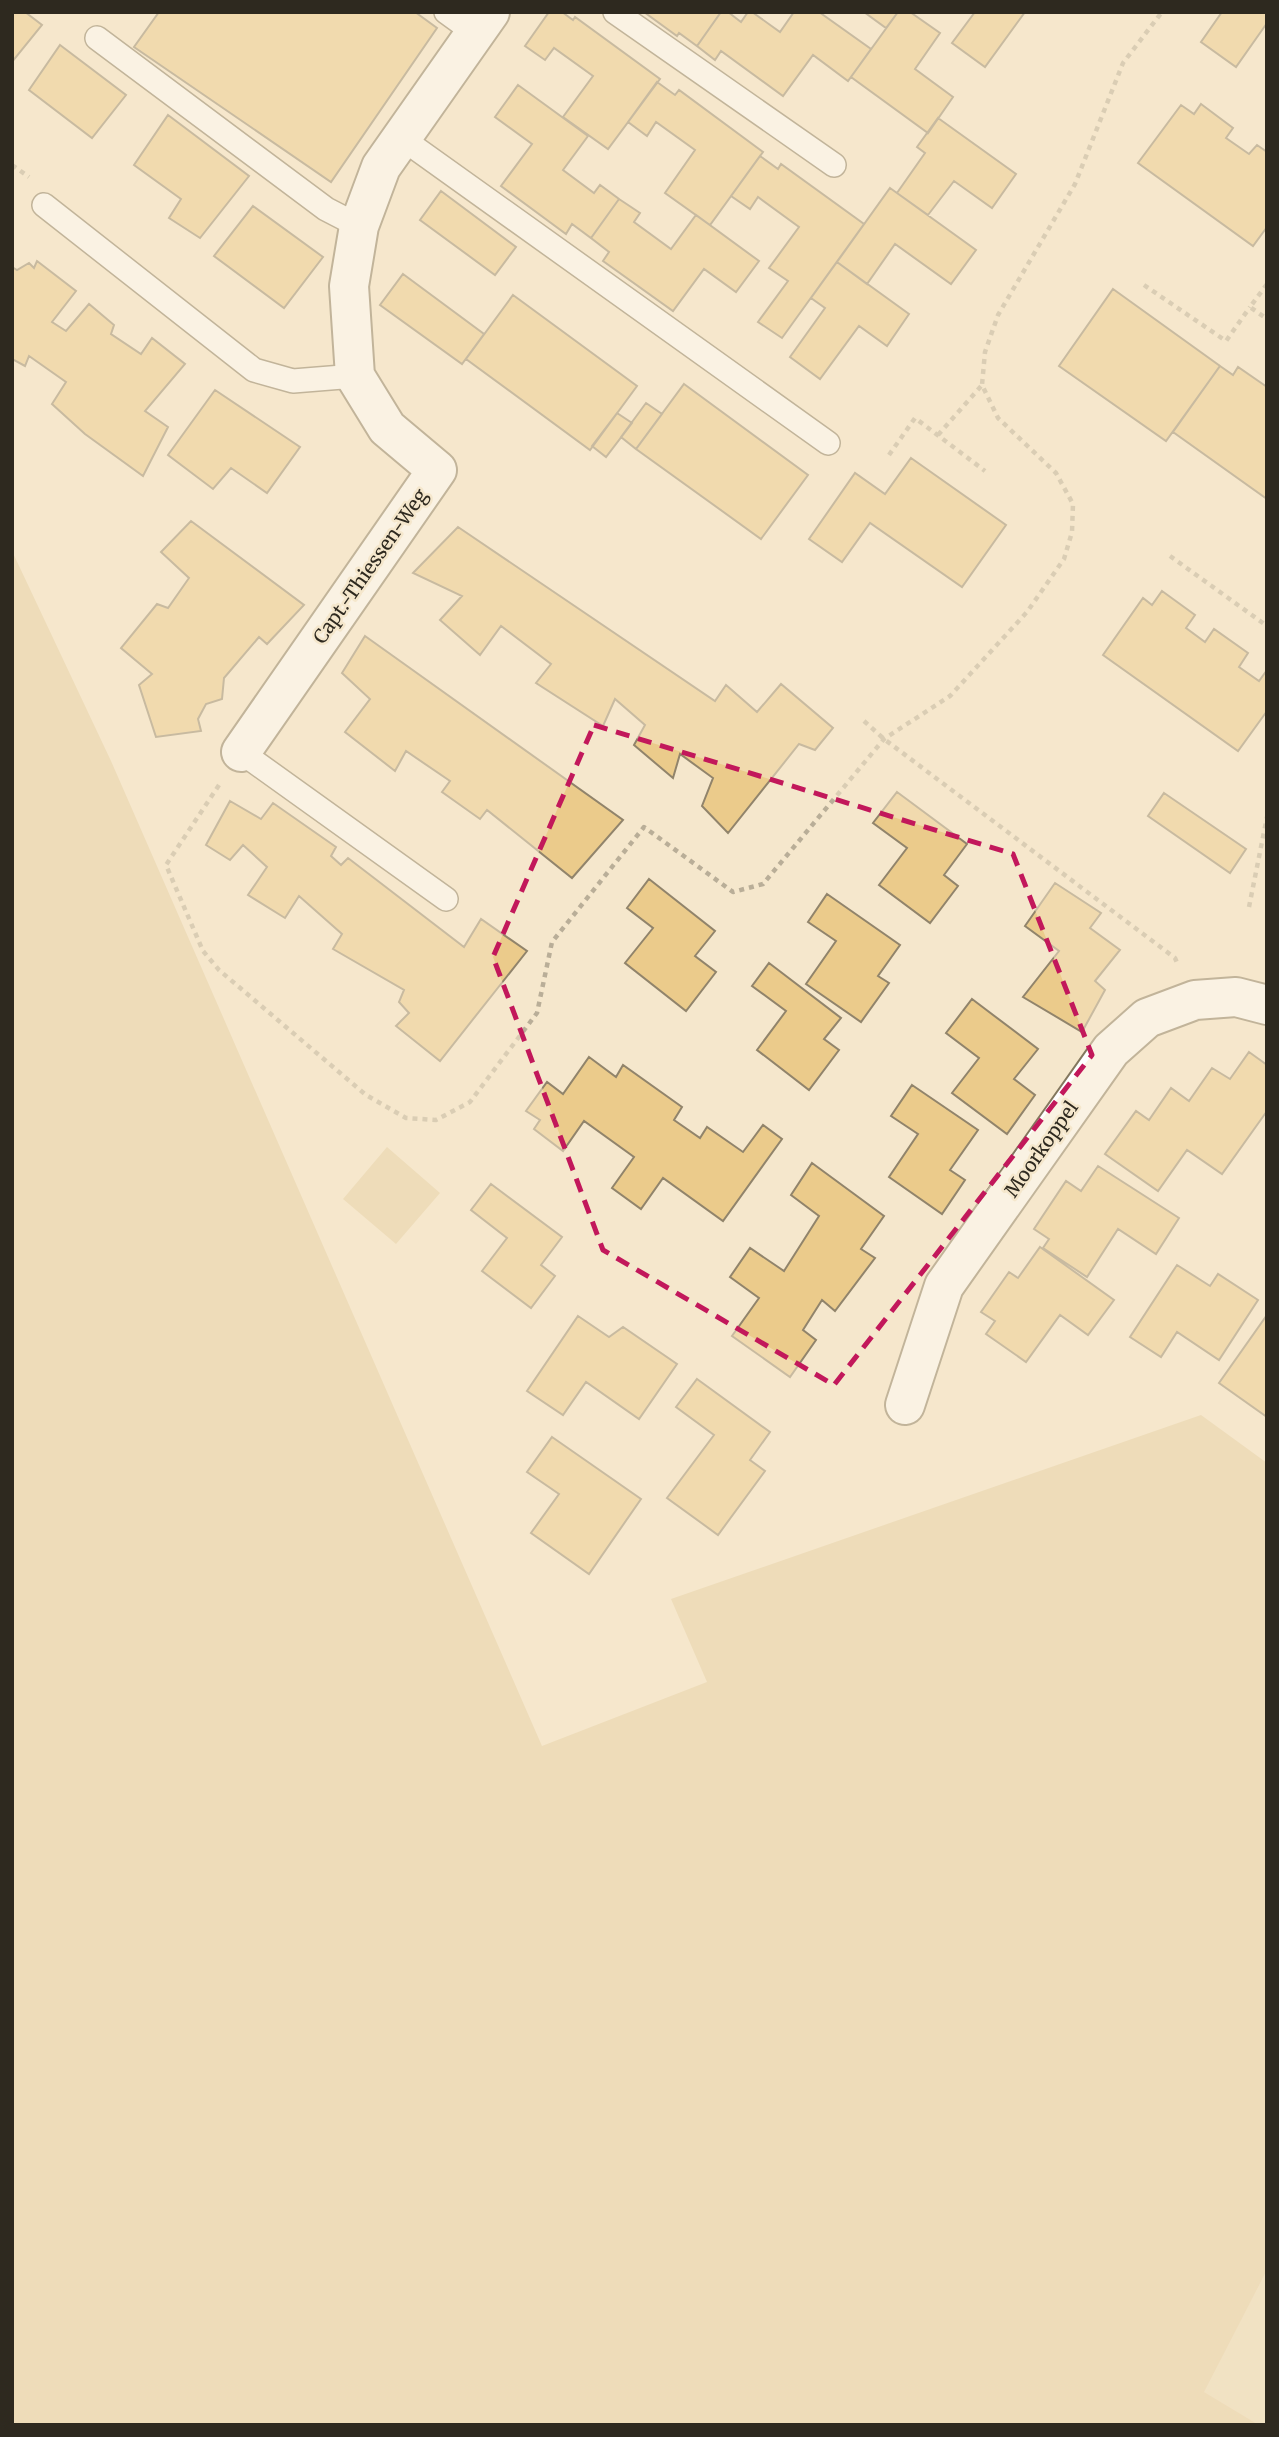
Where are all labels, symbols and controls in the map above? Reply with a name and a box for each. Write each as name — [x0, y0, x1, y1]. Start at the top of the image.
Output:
street label: Capt.-Thiessen-Weg — [308, 484, 433, 648]
street label: Moorkoppel — [999, 1096, 1083, 1202]

